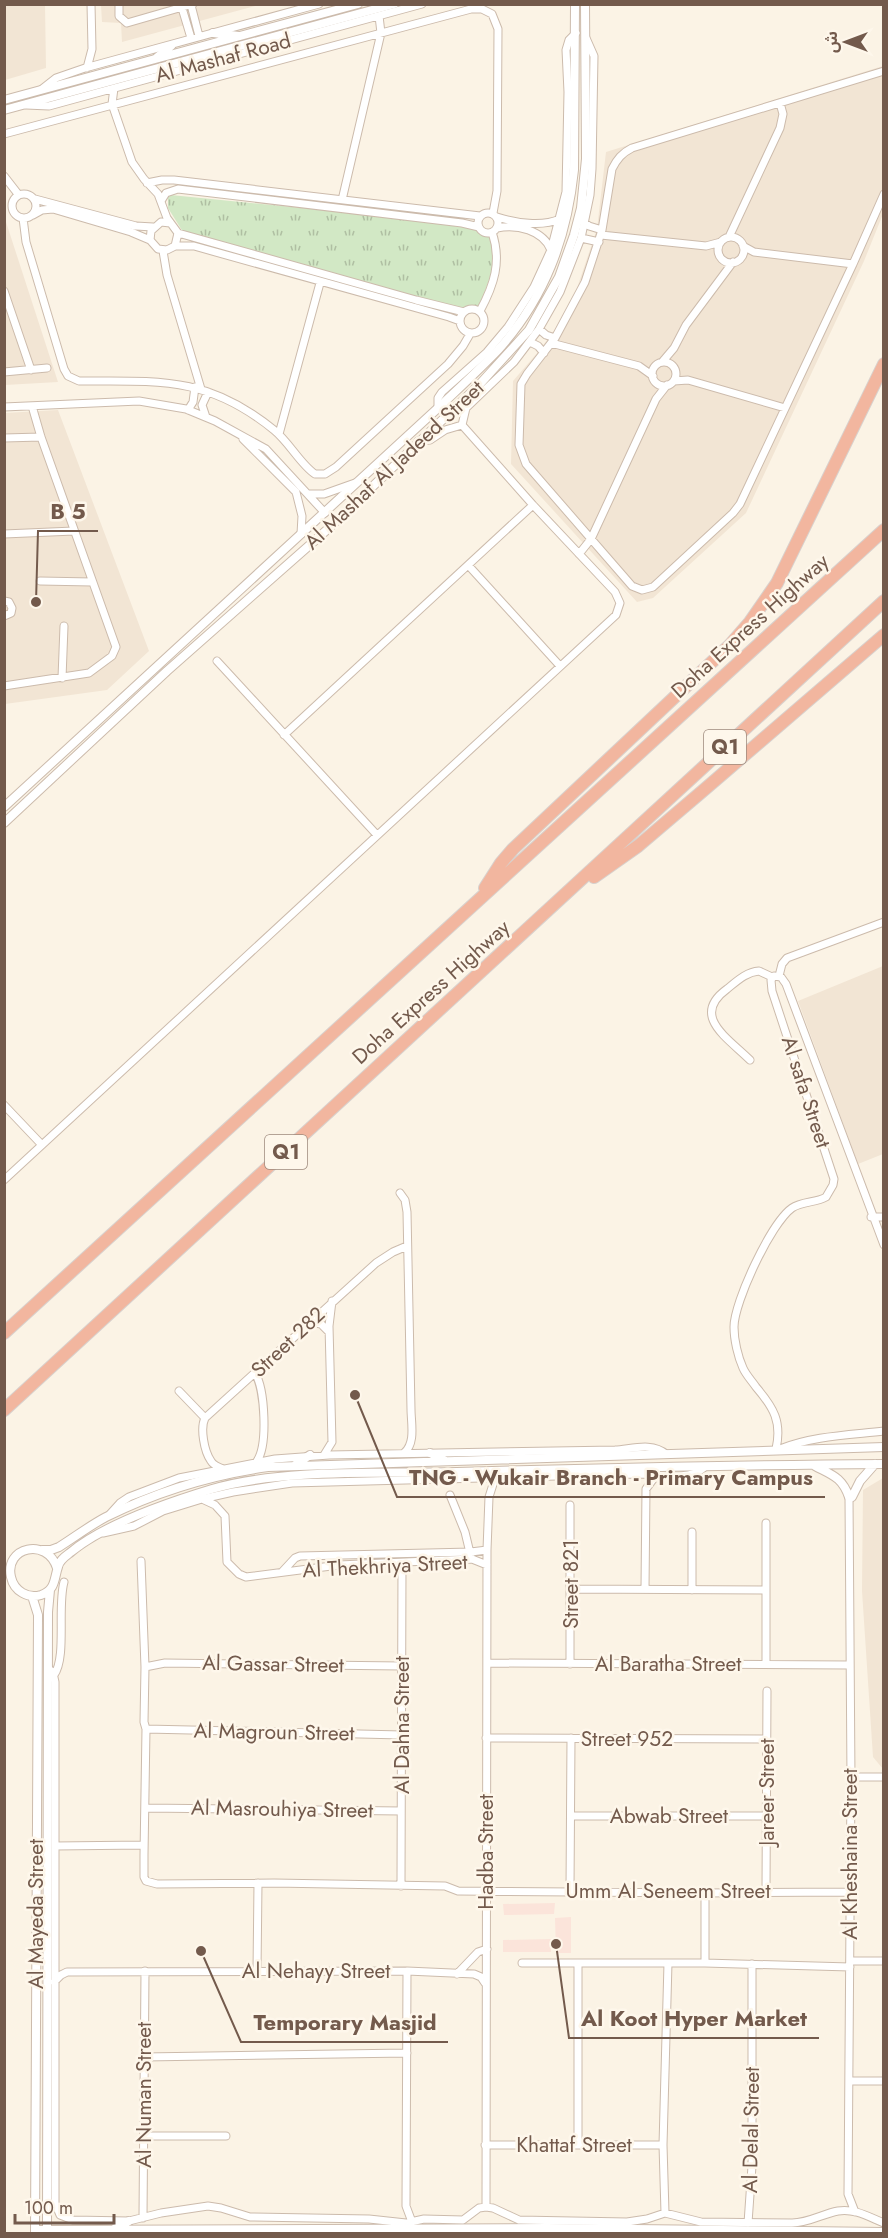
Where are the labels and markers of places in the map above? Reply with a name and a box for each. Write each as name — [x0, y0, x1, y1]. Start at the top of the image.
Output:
callout: B 5 — [38, 491, 98, 531]
callout: TNG - Wukair Branch - Primary Campus — [397, 1457, 825, 1497]
callout: Al Koot Hyper Market — [569, 1998, 819, 2038]
callout: Temporary Masjid — [241, 2002, 448, 2042]

